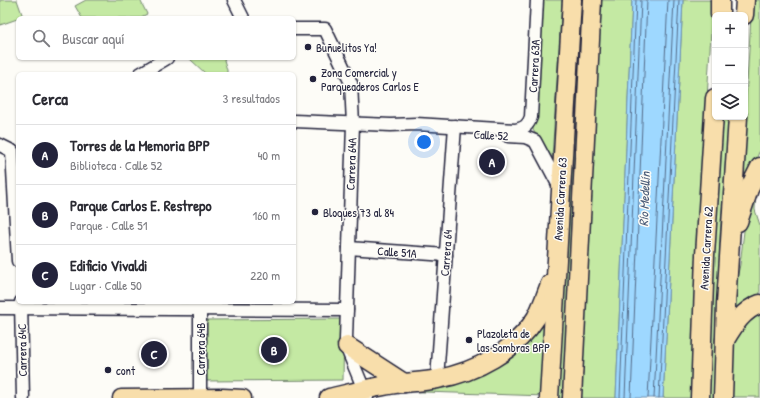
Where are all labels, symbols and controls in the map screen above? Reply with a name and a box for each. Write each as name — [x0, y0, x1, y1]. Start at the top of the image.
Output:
map controls — [712, 12, 748, 120]
button: + — [712, 12, 748, 48]
search box — [16, 16, 296, 60]
icon: search — [30, 27, 52, 49]
text: Buscar aquí — [62, 28, 125, 49]
place label: Buñuelitos Ya! — [316, 39, 377, 56]
street label: Carrera 63A — [524, 39, 544, 93]
marker: Buñuelitos Ya! — [303, 42, 313, 52]
button: − — [712, 48, 748, 84]
place label: Zona Comercial y Parqueaderos Carlos E — [321, 64, 420, 95]
marker: Zona Comercial y Parqueaderos Carlos E — [308, 74, 318, 84]
button: layers — [712, 84, 748, 120]
text: Cerca — [32, 87, 68, 110]
text: 3 resultados — [222, 89, 280, 107]
street label: Calle 52 — [473, 126, 509, 144]
your location — [414, 132, 434, 152]
text: Torres de la Memoria BPP — [70, 135, 210, 156]
street label: Carrera 64A — [342, 137, 360, 191]
text: A — [42, 146, 48, 164]
text: 40 m — [257, 146, 280, 164]
pin: A — [479, 147, 505, 177]
text: Biblioteca · Calle 52 — [70, 156, 162, 174]
street label: Avenida Carrera 63 — [549, 157, 571, 241]
water label: Río Medellín — [634, 170, 654, 227]
text: Parque Carlos E. Restrepo — [70, 195, 212, 216]
place label: Bloques 73 al 84 — [323, 204, 395, 221]
street label: Avenida Carrera 62 — [695, 205, 717, 290]
text: B — [42, 206, 48, 224]
text: 160 m — [252, 206, 280, 224]
marker: Bloques 73 al 84 — [310, 207, 320, 217]
text: Parque · Calle 51 — [70, 216, 148, 234]
street label: Carrera 64 — [436, 229, 456, 277]
street label: Calle 51A — [377, 242, 417, 262]
text: Edificio Vivaldi — [70, 255, 147, 276]
text: C — [41, 266, 49, 284]
text: 220 m — [250, 266, 280, 284]
text: Lugar · Calle 50 — [70, 276, 142, 294]
street label: Carrera 64C — [13, 323, 31, 377]
street label: Carrera 64B — [192, 323, 209, 375]
place label: Plazoleta de las Sombras BPP — [477, 325, 550, 356]
pin: B — [261, 335, 287, 365]
marker: Plazoleta de las Sombras BPP — [464, 335, 474, 345]
pin: C — [141, 339, 167, 369]
place label: cont — [116, 362, 136, 379]
marker: cont — [103, 365, 113, 375]

